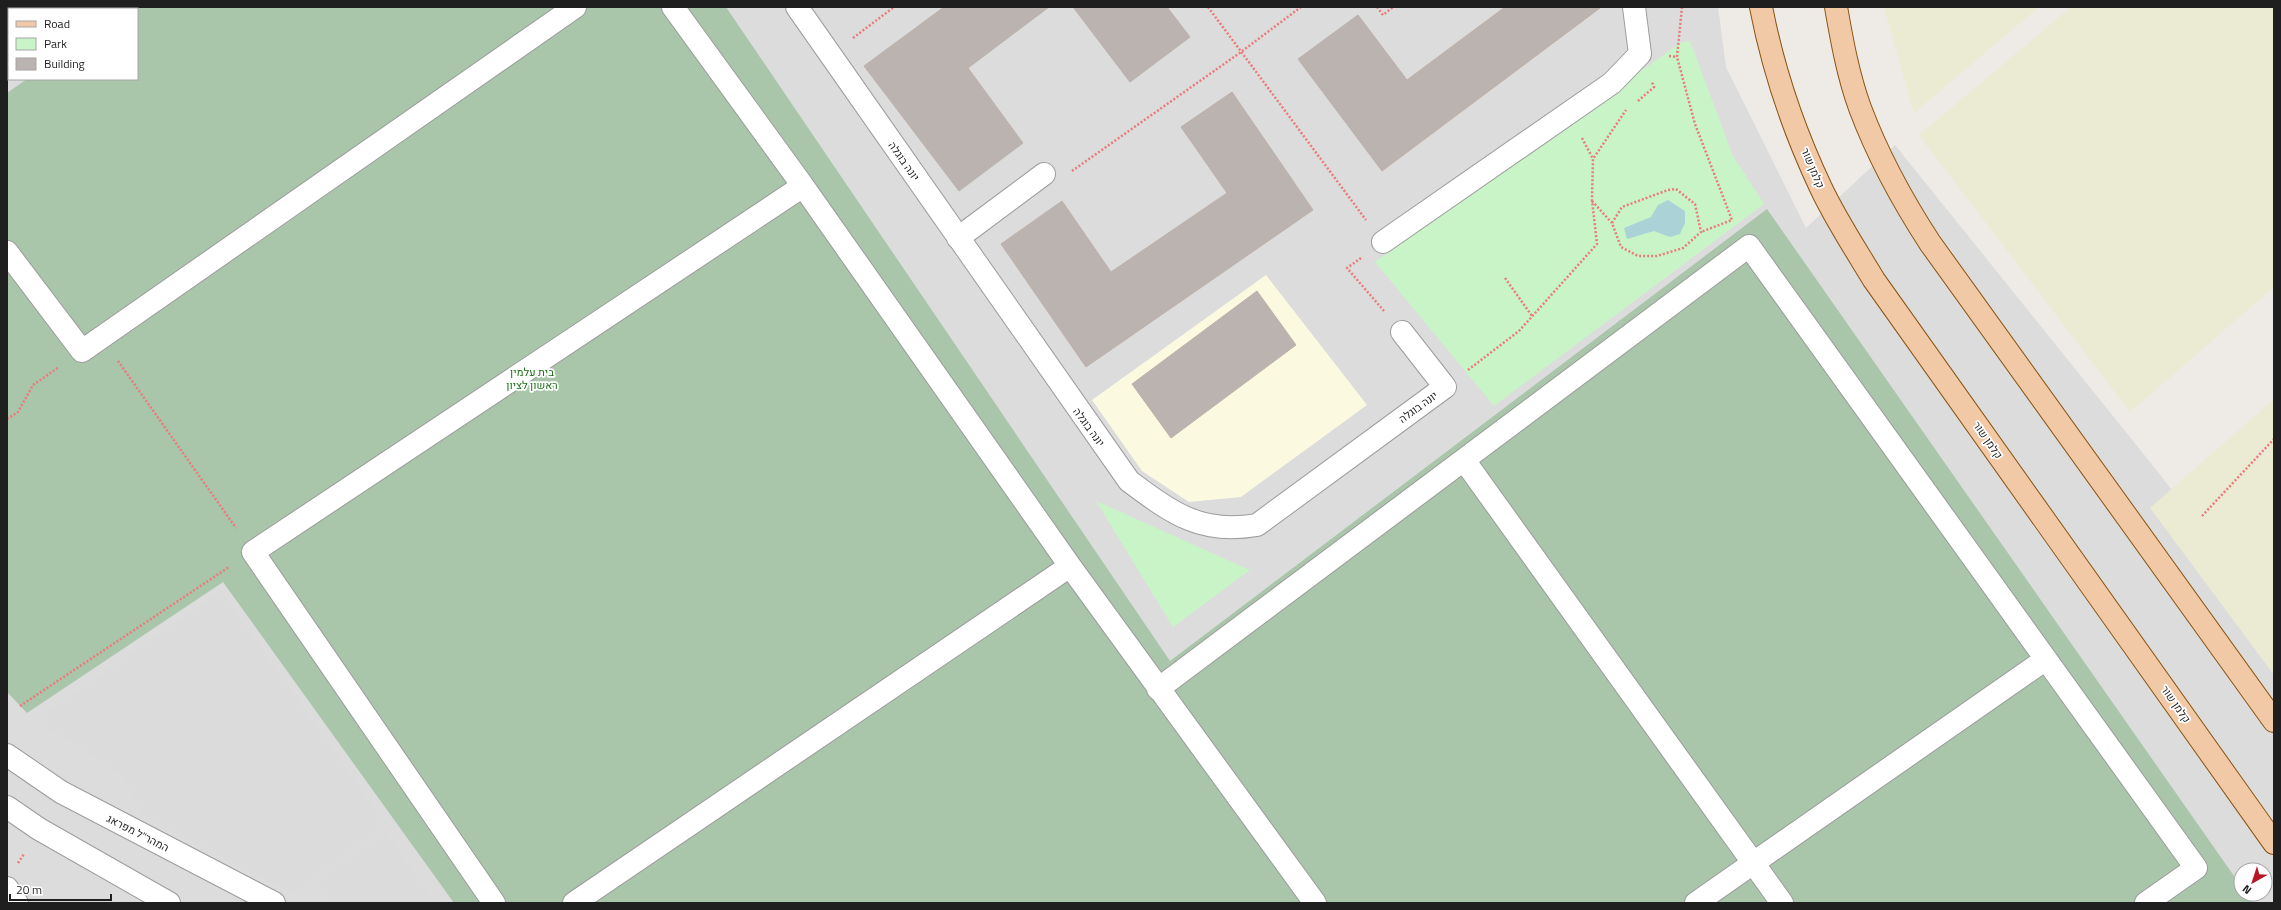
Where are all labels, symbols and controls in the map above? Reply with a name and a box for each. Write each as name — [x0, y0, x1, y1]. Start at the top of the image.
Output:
legend — [8, 8, 138, 80]
text: Road — [44, 14, 70, 33]
text: Park — [44, 34, 67, 53]
text: Building — [44, 54, 85, 73]
street label: יונה בוגלה — [885, 138, 923, 184]
street label: קלמן שור — [1797, 145, 1829, 191]
park label: בית עלמין ראשון לציון — [506, 364, 558, 393]
street label: יונה בוגלה — [1395, 387, 1441, 427]
street label: יונה בוגלה — [1069, 404, 1109, 450]
street label: קלמן שור — [1969, 418, 2007, 462]
street label: קלמן שור — [2157, 682, 2195, 726]
street label: המהר"ל מפראג — [104, 810, 172, 856]
north arrow — [2233, 862, 2273, 902]
scale bar — [10, 876, 111, 902]
text: 20 m — [16, 880, 42, 899]
text: N — [2239, 881, 2255, 898]

